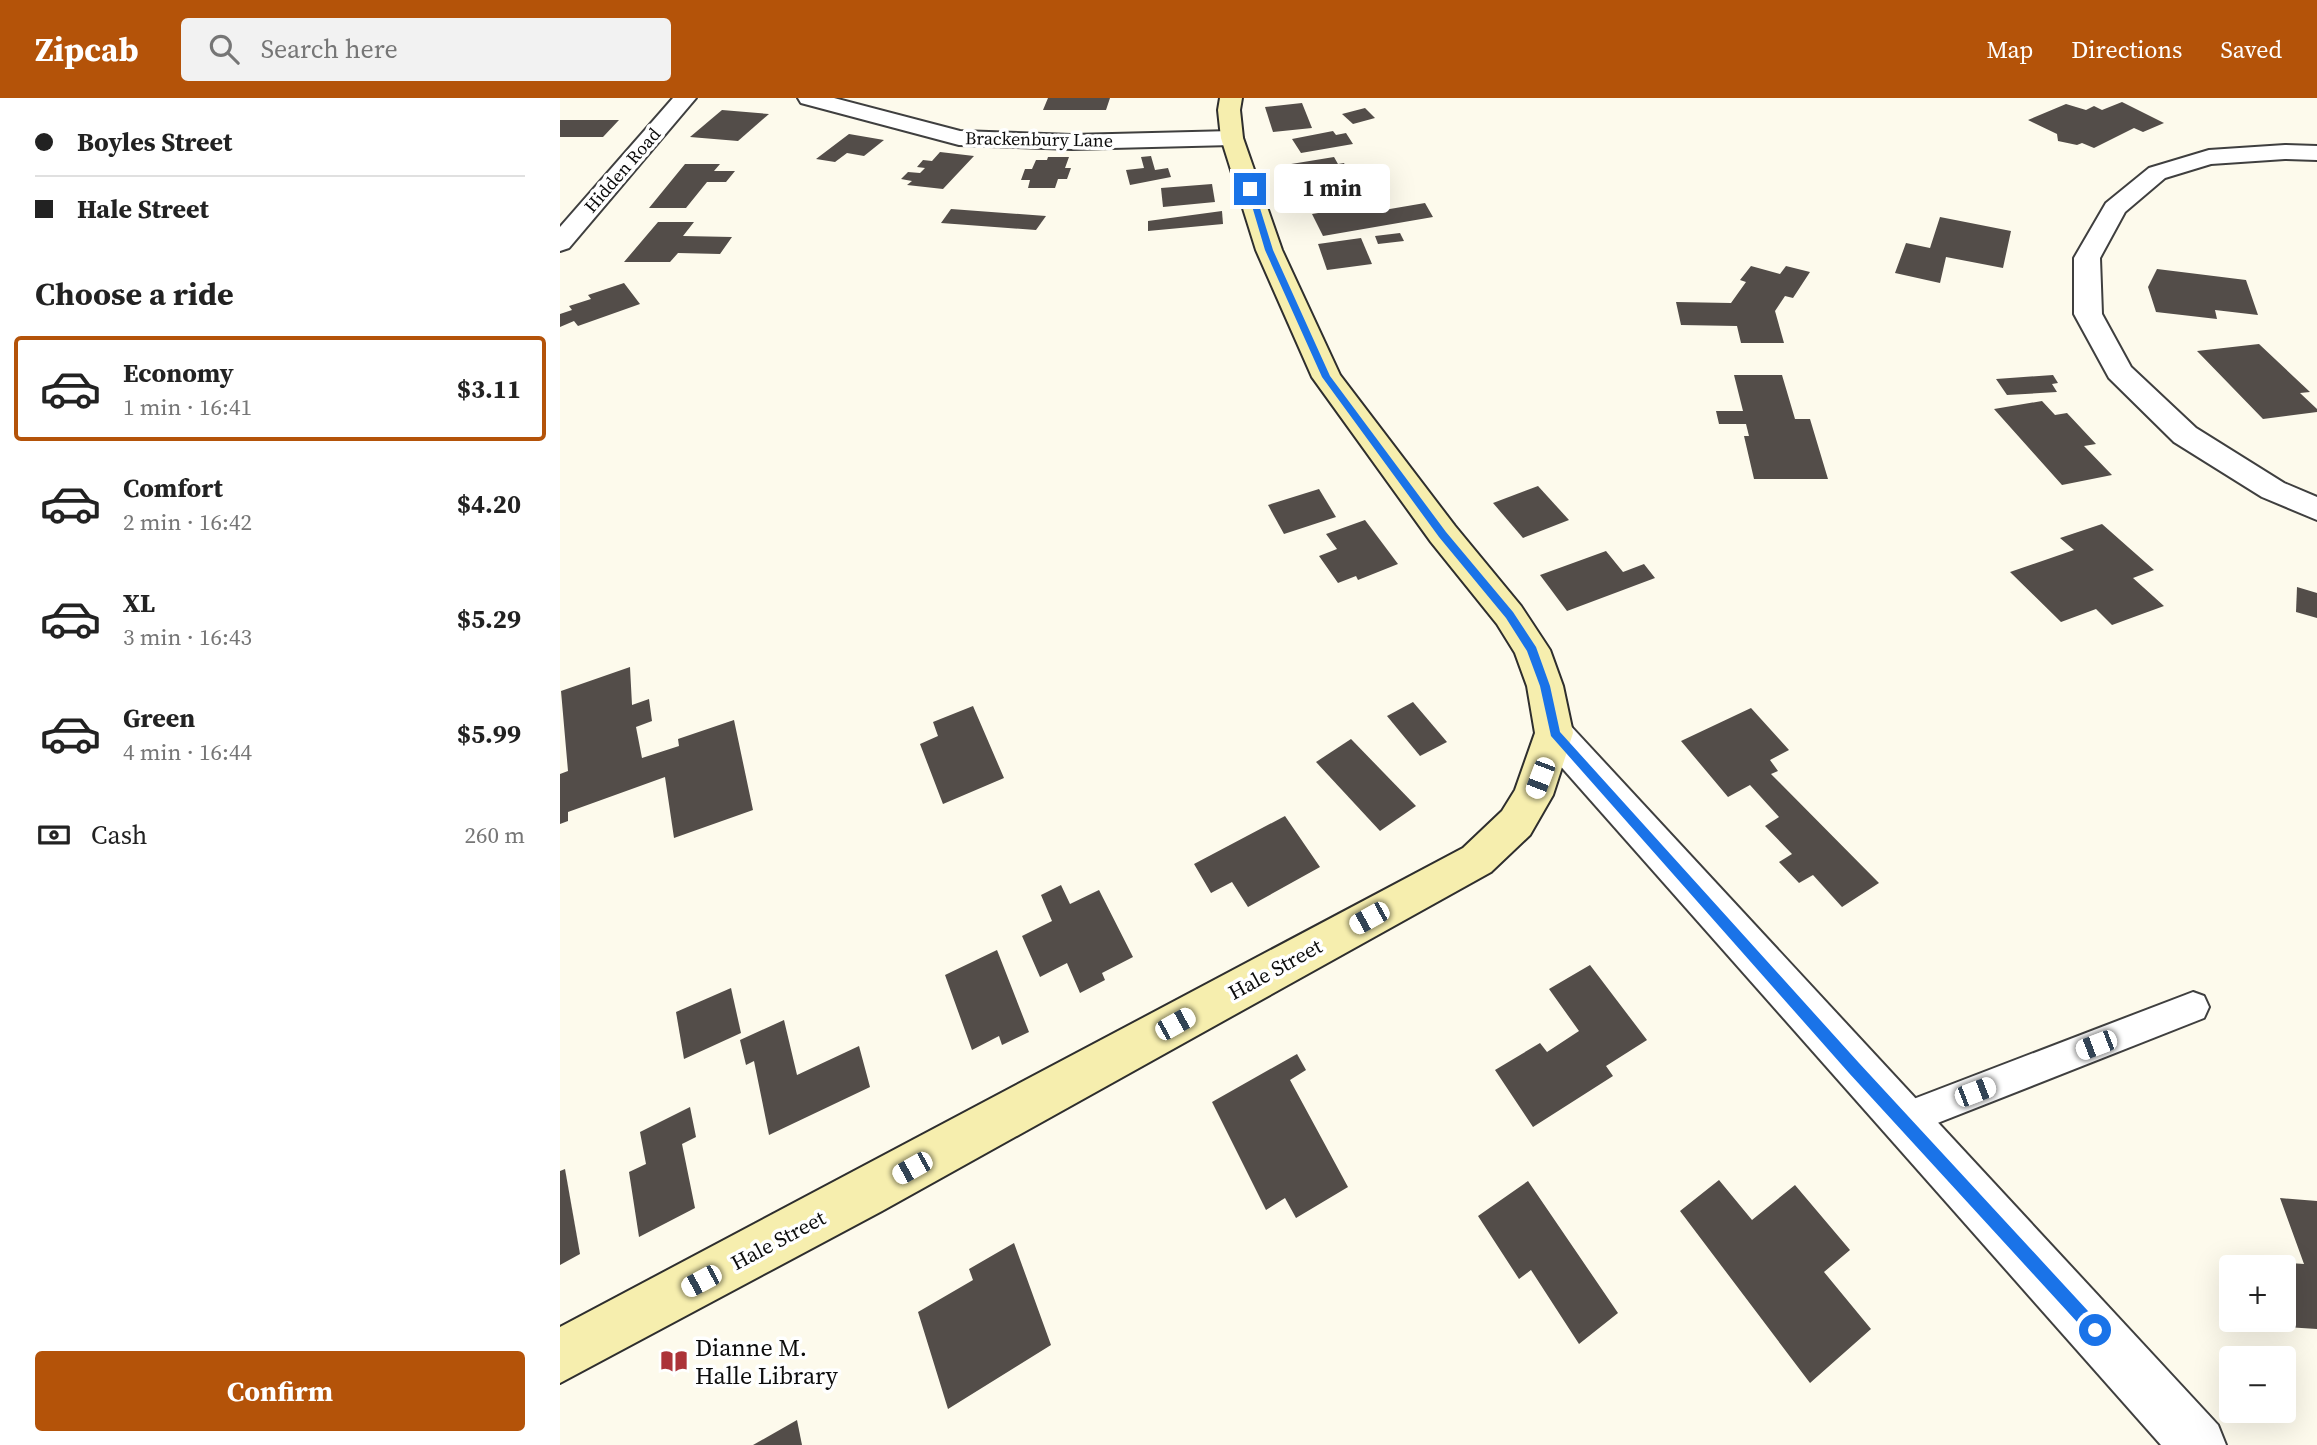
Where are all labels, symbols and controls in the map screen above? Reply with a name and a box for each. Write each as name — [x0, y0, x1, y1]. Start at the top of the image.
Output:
search box — [181, 18, 671, 81]
text: Zipcab — [35, 27, 139, 72]
icon: search — [205, 30, 243, 68]
text: Search here — [261, 31, 398, 67]
text: Map — [1986, 33, 2033, 66]
text: Directions — [2071, 33, 2182, 66]
text: Saved — [2220, 33, 2282, 66]
street label: Hidden Road — [578, 122, 666, 218]
text: Boyles Street — [77, 124, 232, 160]
street label: Brackenbury Lane — [965, 125, 1113, 153]
callout: 1 min — [1274, 164, 1390, 214]
text: 1 min — [1302, 172, 1362, 204]
route end — [1234, 173, 1266, 205]
text: Hale Street — [77, 191, 209, 227]
text: Choose a ride — [35, 272, 234, 316]
text: Economy — [123, 355, 234, 391]
icon: car — [39, 357, 102, 420]
text: $3.11 — [457, 371, 521, 407]
text: 1 min · 16:41 — [123, 391, 252, 423]
text: Comfort — [123, 470, 223, 506]
icon: car — [39, 472, 102, 535]
text: $4.20 — [457, 486, 521, 522]
text: 2 min · 16:42 — [123, 506, 252, 538]
text: XL — [123, 585, 155, 621]
icon: car — [39, 587, 102, 650]
text: $5.29 — [457, 601, 521, 637]
text: 3 min · 16:43 — [123, 621, 252, 653]
text: Green — [123, 700, 195, 736]
icon: car — [39, 702, 102, 765]
text: $5.99 — [457, 716, 521, 752]
text: 4 min · 16:44 — [123, 736, 252, 768]
car — [1523, 755, 1558, 801]
icon: cash — [35, 816, 73, 854]
text: Cash — [91, 817, 147, 853]
text: 260 m — [464, 819, 525, 851]
car — [1346, 899, 1393, 937]
street label: Hale Street — [1223, 931, 1327, 1007]
car — [1152, 1005, 1199, 1043]
car — [2073, 1028, 2120, 1062]
car — [1952, 1075, 1999, 1109]
car — [889, 1149, 936, 1187]
street label: Hale Street — [726, 1203, 830, 1277]
map controls — [2219, 1255, 2296, 1423]
button: + — [2219, 1255, 2296, 1332]
car — [678, 1262, 725, 1300]
route start — [2079, 1314, 2111, 1346]
place label: Dianne M. Halle Library — [695, 1331, 838, 1392]
library icon: Dianne M. Halle Library — [659, 1346, 689, 1376]
button: − — [2219, 1346, 2296, 1423]
button: Confirm — [35, 1351, 525, 1431]

